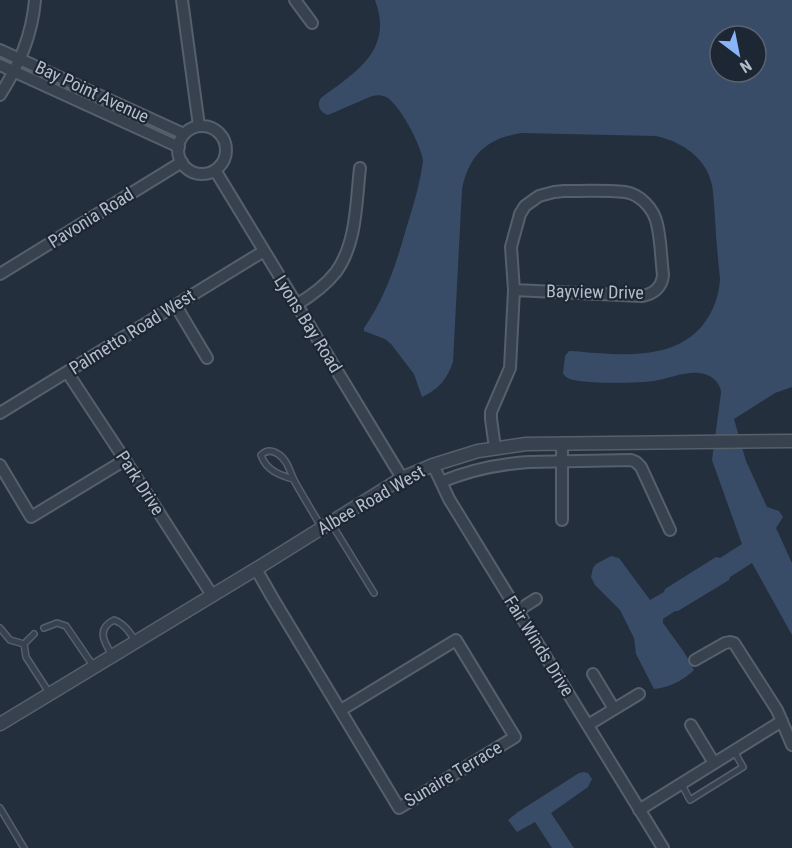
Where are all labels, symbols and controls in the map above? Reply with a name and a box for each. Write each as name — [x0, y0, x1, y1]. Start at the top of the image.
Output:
north arrow — [708, 24, 768, 84]
street label: Bay Point Avenue — [32, 56, 152, 127]
text: N — [736, 56, 755, 77]
street label: Pavonia Road — [44, 183, 137, 252]
street label: Lyons Bay Road — [270, 271, 347, 376]
street label: Bayview Drive — [546, 280, 644, 303]
street label: Palmetto Road West — [65, 285, 198, 379]
street label: Park Drive — [112, 447, 169, 519]
street label: Albee Road West — [314, 460, 428, 539]
street label: Fair Winds Drive — [500, 592, 579, 700]
street label: Sunaire Terrace — [400, 736, 505, 811]

